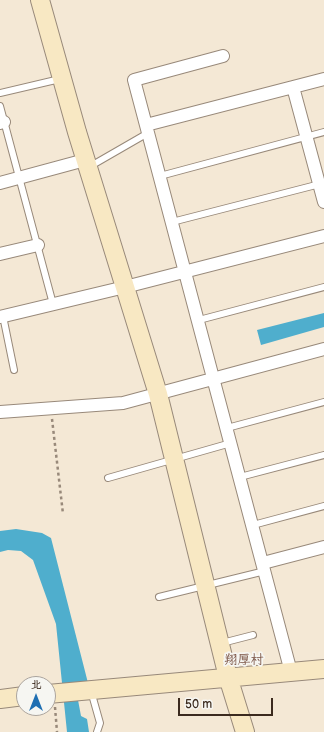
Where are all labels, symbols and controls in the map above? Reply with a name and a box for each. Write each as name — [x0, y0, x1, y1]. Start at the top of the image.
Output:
district label: 翔厚村 — [225, 653, 263, 669]
north arrow — [16, 676, 56, 716]
text: 北 — [31, 678, 42, 691]
scale bar — [180, 690, 275, 716]
text: 50 m — [185, 697, 212, 712]

